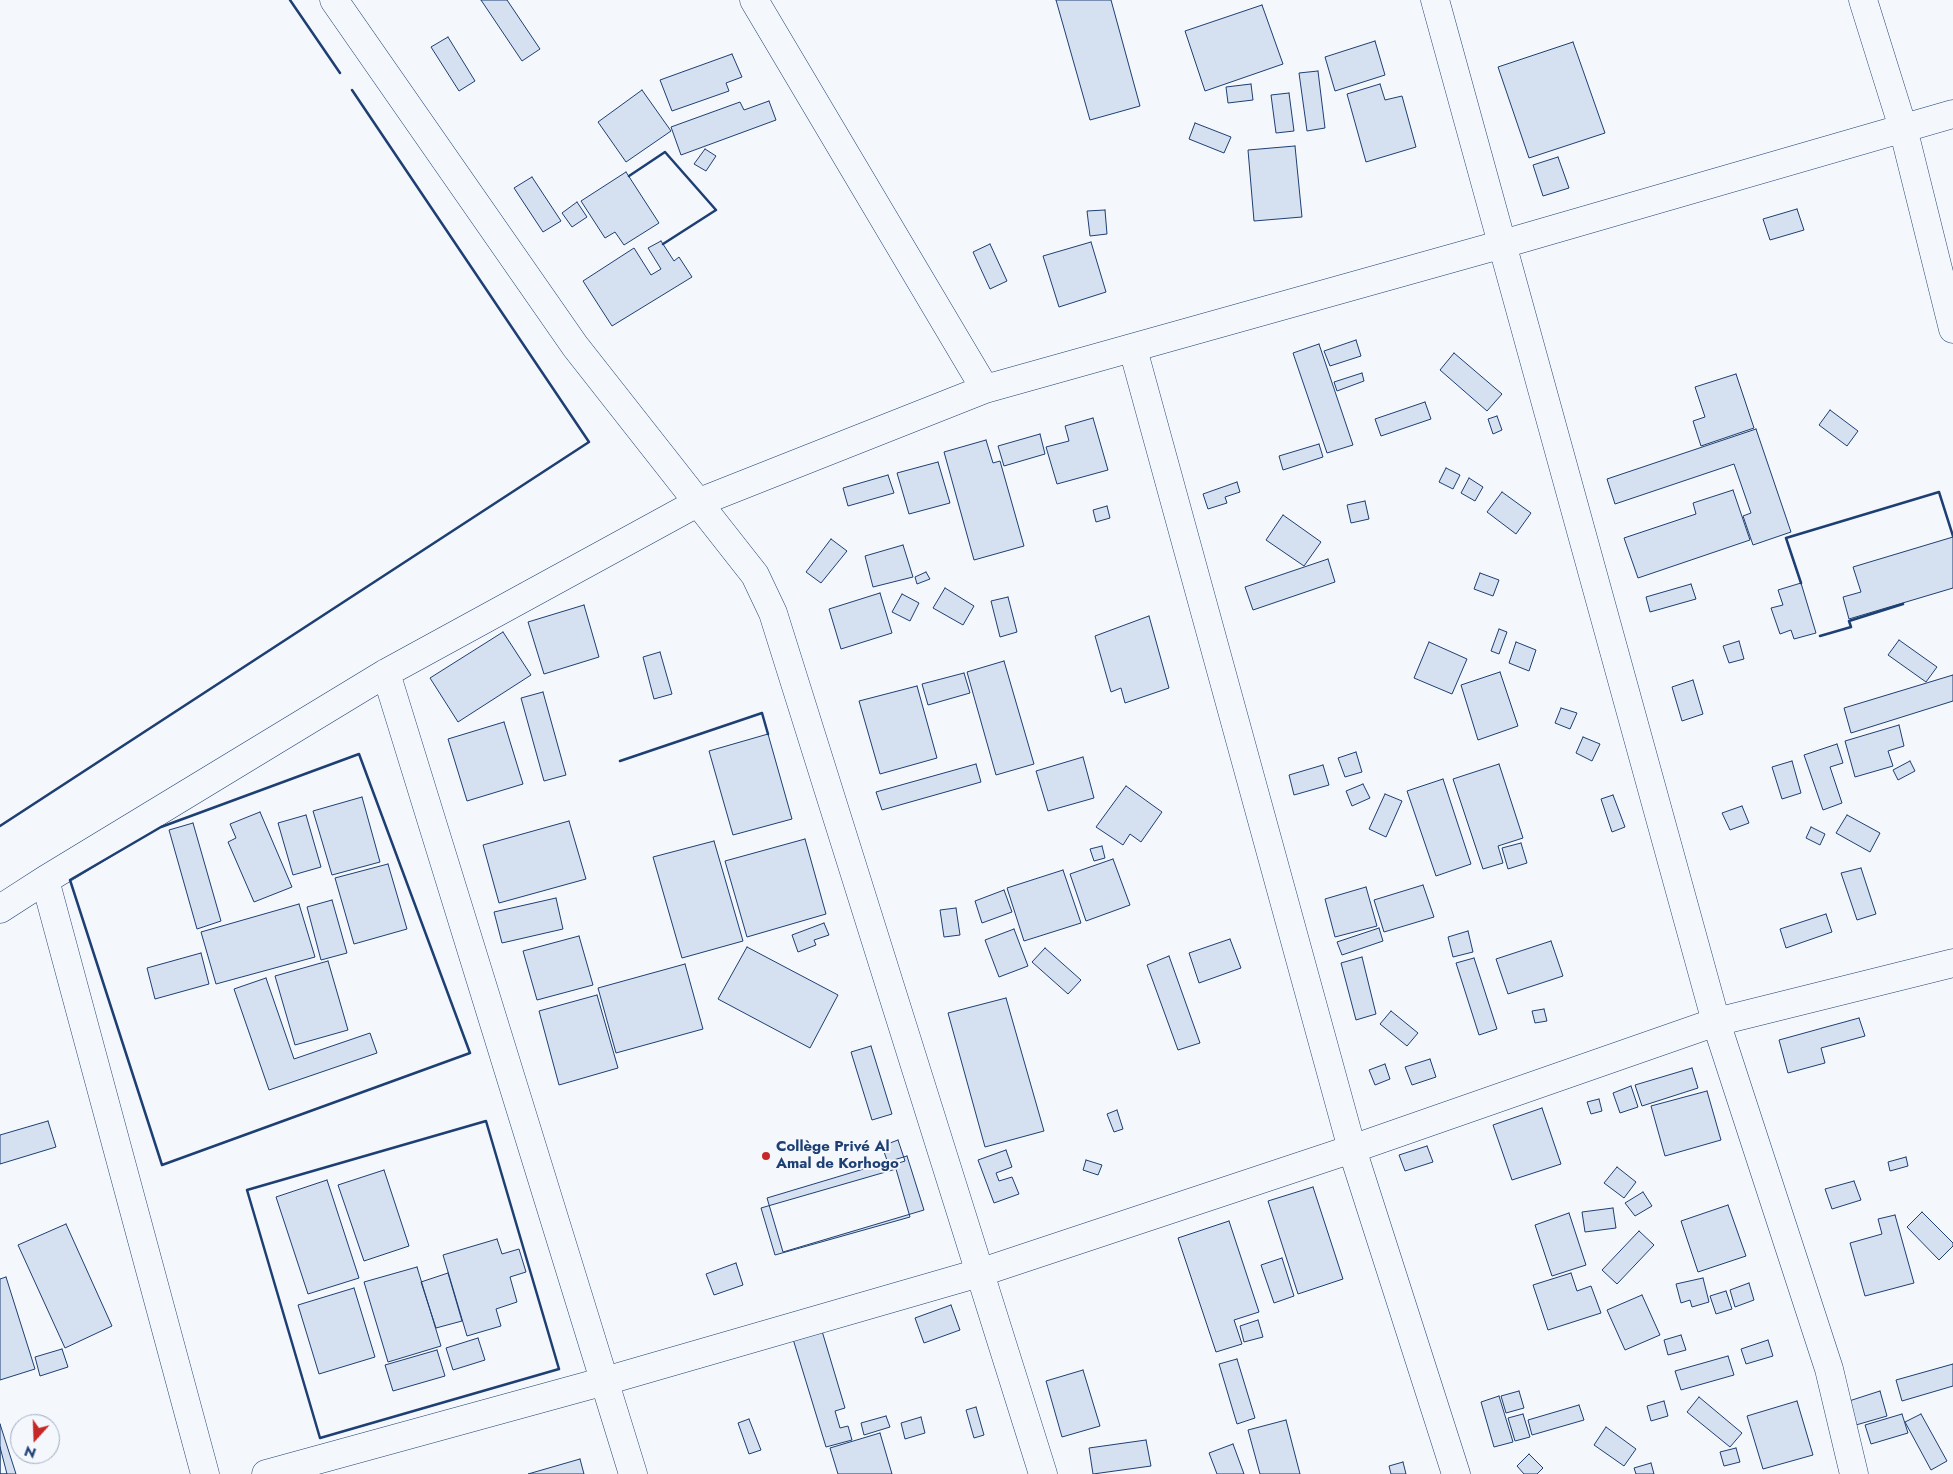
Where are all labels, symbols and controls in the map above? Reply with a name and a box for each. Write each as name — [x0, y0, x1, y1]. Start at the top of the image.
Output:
place label: Collège Privé Al Amal de Korhogo — [776, 1138, 899, 1173]
marker: Collège Privé Al Amal de Korhogo — [760, 1150, 772, 1162]
north arrow — [10, 1414, 60, 1464]
text: N — [22, 1441, 39, 1463]

